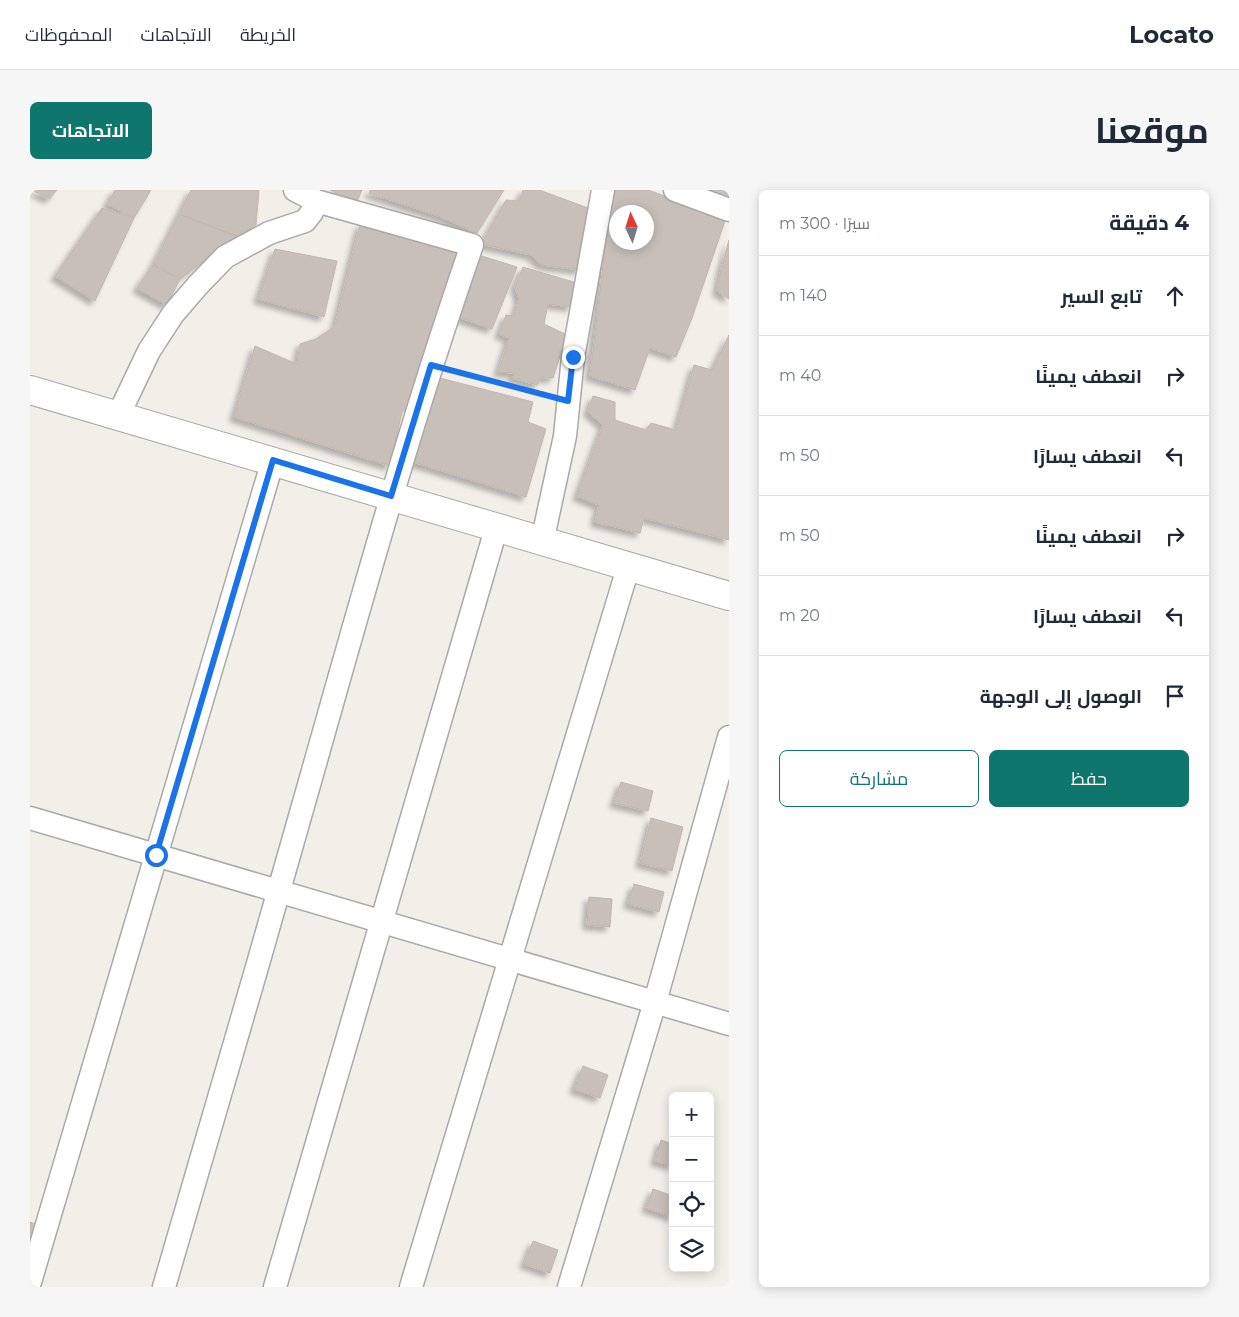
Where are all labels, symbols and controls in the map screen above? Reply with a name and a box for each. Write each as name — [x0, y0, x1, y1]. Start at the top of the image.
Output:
text: Locato — [1129, 20, 1214, 49]
text: المحفوظات — [25, 24, 113, 46]
text: الاتجاهات — [141, 24, 212, 46]
text: الخريطة — [240, 24, 296, 46]
button: الاتجاهات — [30, 102, 152, 159]
text: موقعنا — [1095, 109, 1209, 152]
north arrow — [609, 205, 654, 250]
text: 4 دقيقة — [1109, 210, 1189, 235]
text: سيرًا · 300 m — [779, 214, 870, 233]
icon: ahead — [1161, 282, 1189, 310]
text: تابع السير — [1061, 285, 1142, 308]
text: 140 m — [779, 286, 827, 305]
route end — [562, 346, 585, 369]
icon: right — [1161, 362, 1189, 390]
text: انعطف يمينًا — [1035, 365, 1142, 388]
text: 40 m — [779, 366, 821, 385]
icon: left — [1161, 442, 1189, 470]
text: انعطف يسارًا — [1033, 445, 1142, 468]
text: 50 m — [779, 446, 820, 465]
icon: right — [1161, 522, 1189, 550]
text: انعطف يمينًا — [1035, 525, 1142, 548]
text: 50 m — [779, 526, 820, 545]
icon: left — [1161, 602, 1189, 630]
text: انعطف يسارًا — [1033, 605, 1142, 628]
text: 20 m — [779, 606, 820, 625]
icon: arrive — [1161, 682, 1189, 710]
text: الوصول إلى الوجهة — [980, 685, 1142, 708]
button: مشاركة — [779, 750, 979, 807]
button: حفظ — [989, 750, 1189, 807]
route start — [145, 844, 168, 867]
map controls — [669, 1092, 714, 1272]
button: + — [669, 1092, 714, 1137]
button: − — [669, 1137, 714, 1182]
button: locate — [669, 1182, 714, 1227]
button: layers — [669, 1227, 714, 1272]

